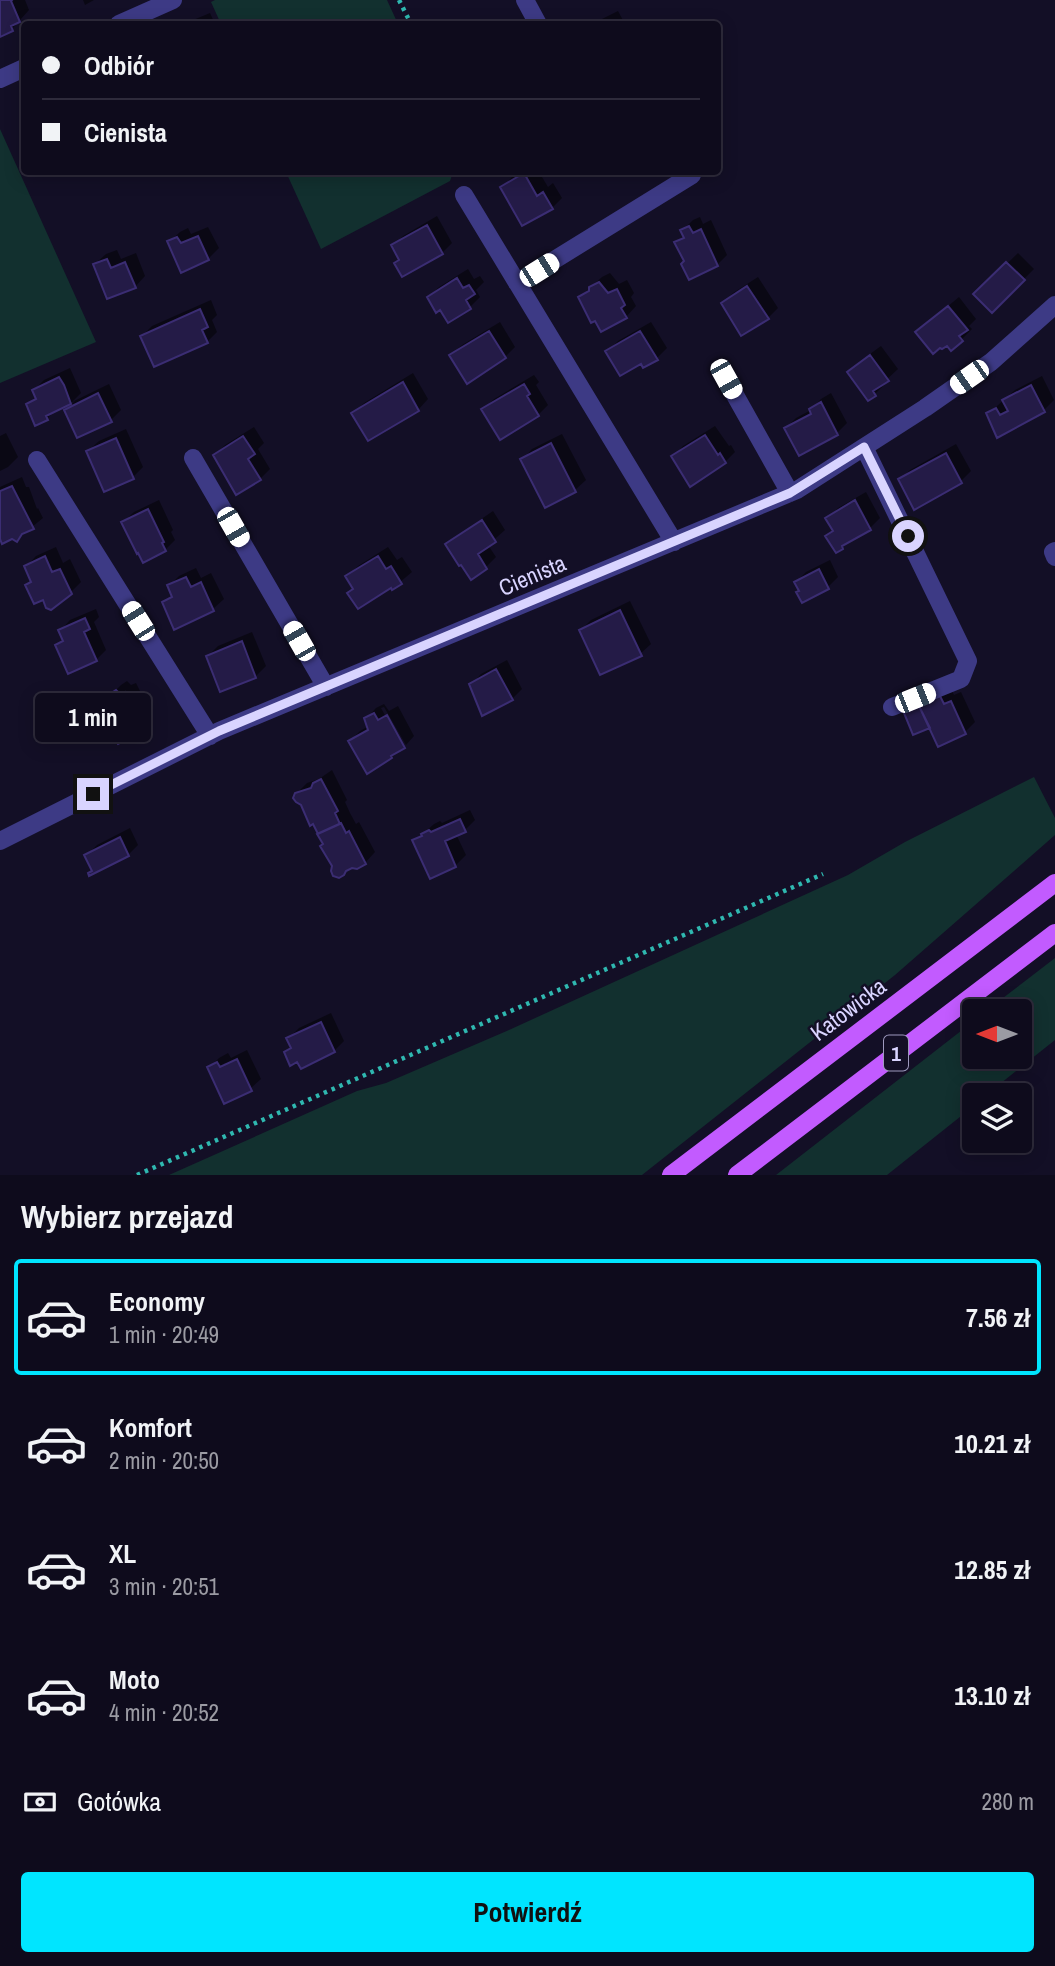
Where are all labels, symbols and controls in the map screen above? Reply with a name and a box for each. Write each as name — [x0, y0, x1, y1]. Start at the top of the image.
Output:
text: Odbiór — [84, 48, 154, 83]
text: Cienista — [84, 115, 167, 150]
car — [516, 250, 563, 290]
car — [707, 356, 746, 402]
car — [946, 356, 993, 398]
car — [214, 504, 253, 550]
route start — [892, 520, 924, 552]
street label: Cienista — [494, 547, 571, 603]
car — [118, 598, 159, 644]
car — [280, 618, 319, 664]
car — [892, 680, 939, 716]
callout: 1 min — [35, 692, 151, 742]
text: 1 min — [68, 702, 118, 733]
route end — [77, 778, 109, 810]
street label: Katowicka — [804, 970, 892, 1048]
north arrow — [962, 999, 1032, 1069]
map controls — [962, 999, 1032, 1153]
road number: 1 — [884, 1036, 908, 1070]
button: layers — [962, 1083, 1032, 1153]
text: Wybierz przejazd — [21, 1195, 233, 1238]
text: Economy — [109, 1284, 205, 1319]
icon: car — [25, 1286, 88, 1349]
text: 7.56 zł — [966, 1300, 1030, 1335]
text: 1 min · 20:49 — [109, 1319, 219, 1350]
text: Komfort — [109, 1410, 192, 1445]
icon: car — [25, 1412, 88, 1475]
text: 10.21 zł — [954, 1426, 1030, 1461]
text: 2 min · 20:50 — [109, 1445, 219, 1476]
text: XL — [109, 1536, 136, 1571]
icon: car — [25, 1538, 88, 1601]
text: 12.85 zł — [954, 1552, 1030, 1587]
text: 3 min · 20:51 — [109, 1571, 219, 1602]
text: Moto — [109, 1662, 160, 1697]
icon: car — [25, 1664, 88, 1727]
text: 13.10 zł — [954, 1678, 1030, 1713]
text: 4 min · 20:52 — [109, 1697, 219, 1728]
icon: cash — [21, 1783, 59, 1821]
text: Gotówka — [77, 1784, 161, 1819]
text: 280 m — [982, 1786, 1034, 1817]
button: Potwierdź — [21, 1872, 1034, 1952]

